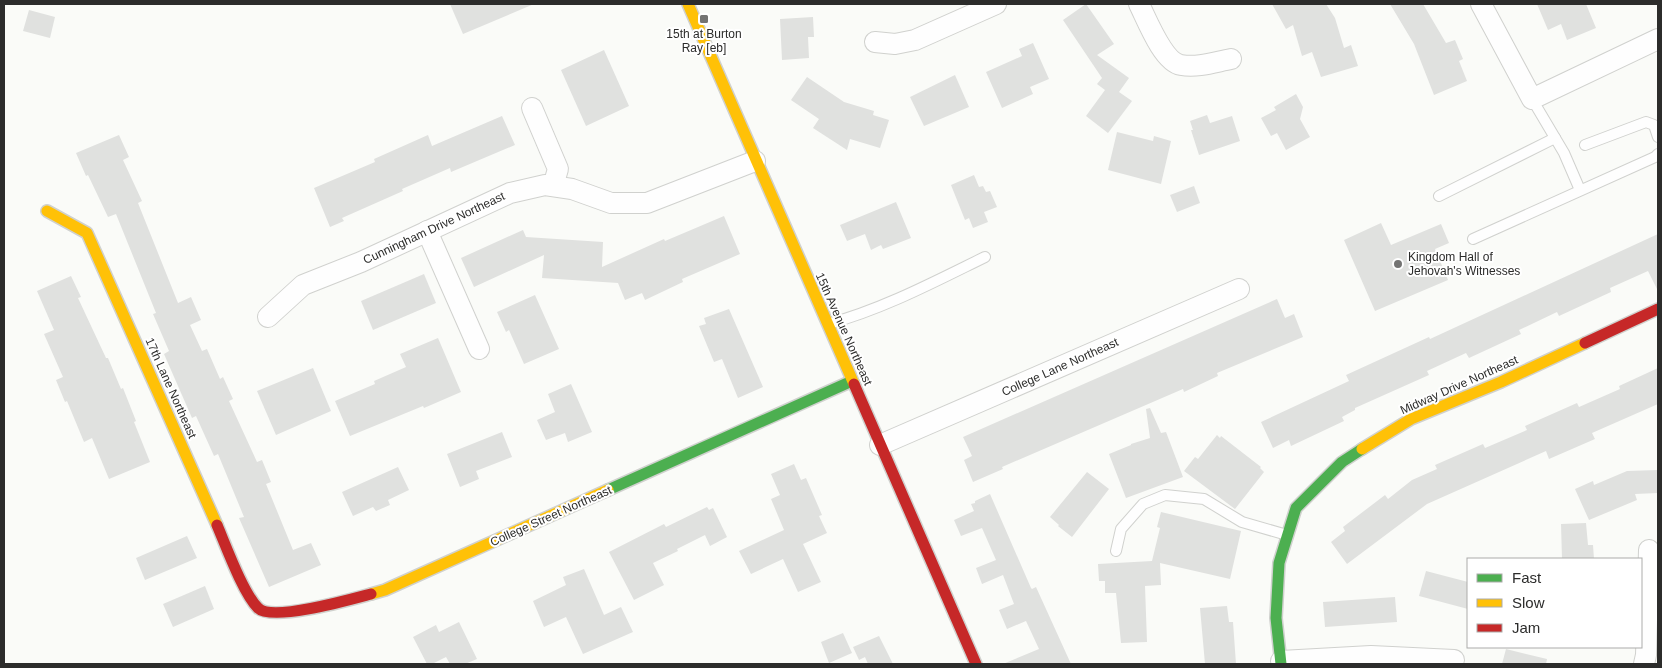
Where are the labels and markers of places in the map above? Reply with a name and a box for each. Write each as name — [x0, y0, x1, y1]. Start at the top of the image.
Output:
marker: 15th at Burton Ray [eb] — [698, 13, 710, 25]
place label: 15th at Burton Ray [eb] — [666, 27, 742, 55]
place label: Kingdom Hall of Jehovah's Witnesses — [1408, 250, 1520, 278]
marker: Kingdom Hall of Jehovah's Witnesses — [1392, 258, 1404, 270]

